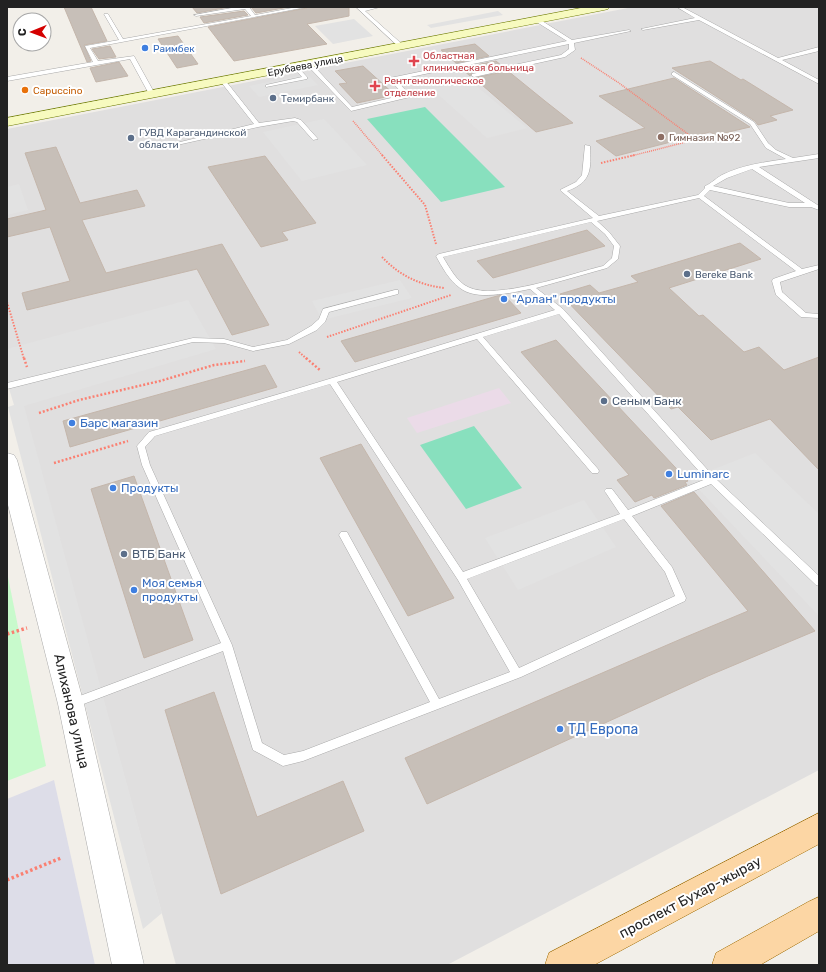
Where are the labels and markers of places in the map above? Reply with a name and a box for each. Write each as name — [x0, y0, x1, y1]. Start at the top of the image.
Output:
marker: Раимбек — [140, 43, 150, 53]
place label: Раимбек — [153, 43, 195, 55]
place label: Областная клиническая больница — [423, 50, 534, 74]
marker: Областная клиническая больница — [408, 55, 420, 67]
place label: Рентгенологическое отделение — [384, 75, 484, 99]
marker: Рентгенологическое отделение — [369, 80, 381, 92]
marker: Capuccino — [20, 85, 30, 95]
place label: Capuccino — [33, 85, 83, 97]
marker: Темирбанк — [268, 93, 278, 103]
place label: Темирбанк — [281, 93, 335, 105]
place label: ГУВД Карагандинской области — [139, 127, 246, 151]
marker: Гимназия №92 — [656, 132, 666, 142]
place label: Гимназия №92 — [669, 132, 741, 144]
marker: ГУВД Карагандинской области — [126, 133, 136, 143]
marker: Bereke Bank — [682, 269, 692, 279]
place label: Bereke Bank — [695, 269, 754, 281]
place label: "Арлан" продукты — [512, 292, 616, 306]
marker: "Арлан" продукты — [499, 294, 509, 304]
place label: Сеным Банк — [612, 394, 682, 408]
marker: Сеным Банк — [599, 396, 609, 406]
place label: Барс магазин — [80, 416, 158, 430]
marker: Барс магазин — [67, 418, 77, 428]
place label: Luminarc — [677, 467, 730, 481]
marker: Luminarc — [664, 469, 674, 479]
place label: Продукты — [121, 481, 178, 495]
marker: Продукты — [108, 483, 118, 493]
place label: ВТБ Банк — [132, 547, 186, 561]
marker: ВТБ Банк — [119, 549, 129, 559]
place label: Моя семья продукты — [142, 576, 202, 604]
marker: Моя семья продукты — [129, 585, 139, 595]
place label: ТД Европа — [568, 721, 638, 738]
marker: ТД Европа — [555, 724, 565, 734]

